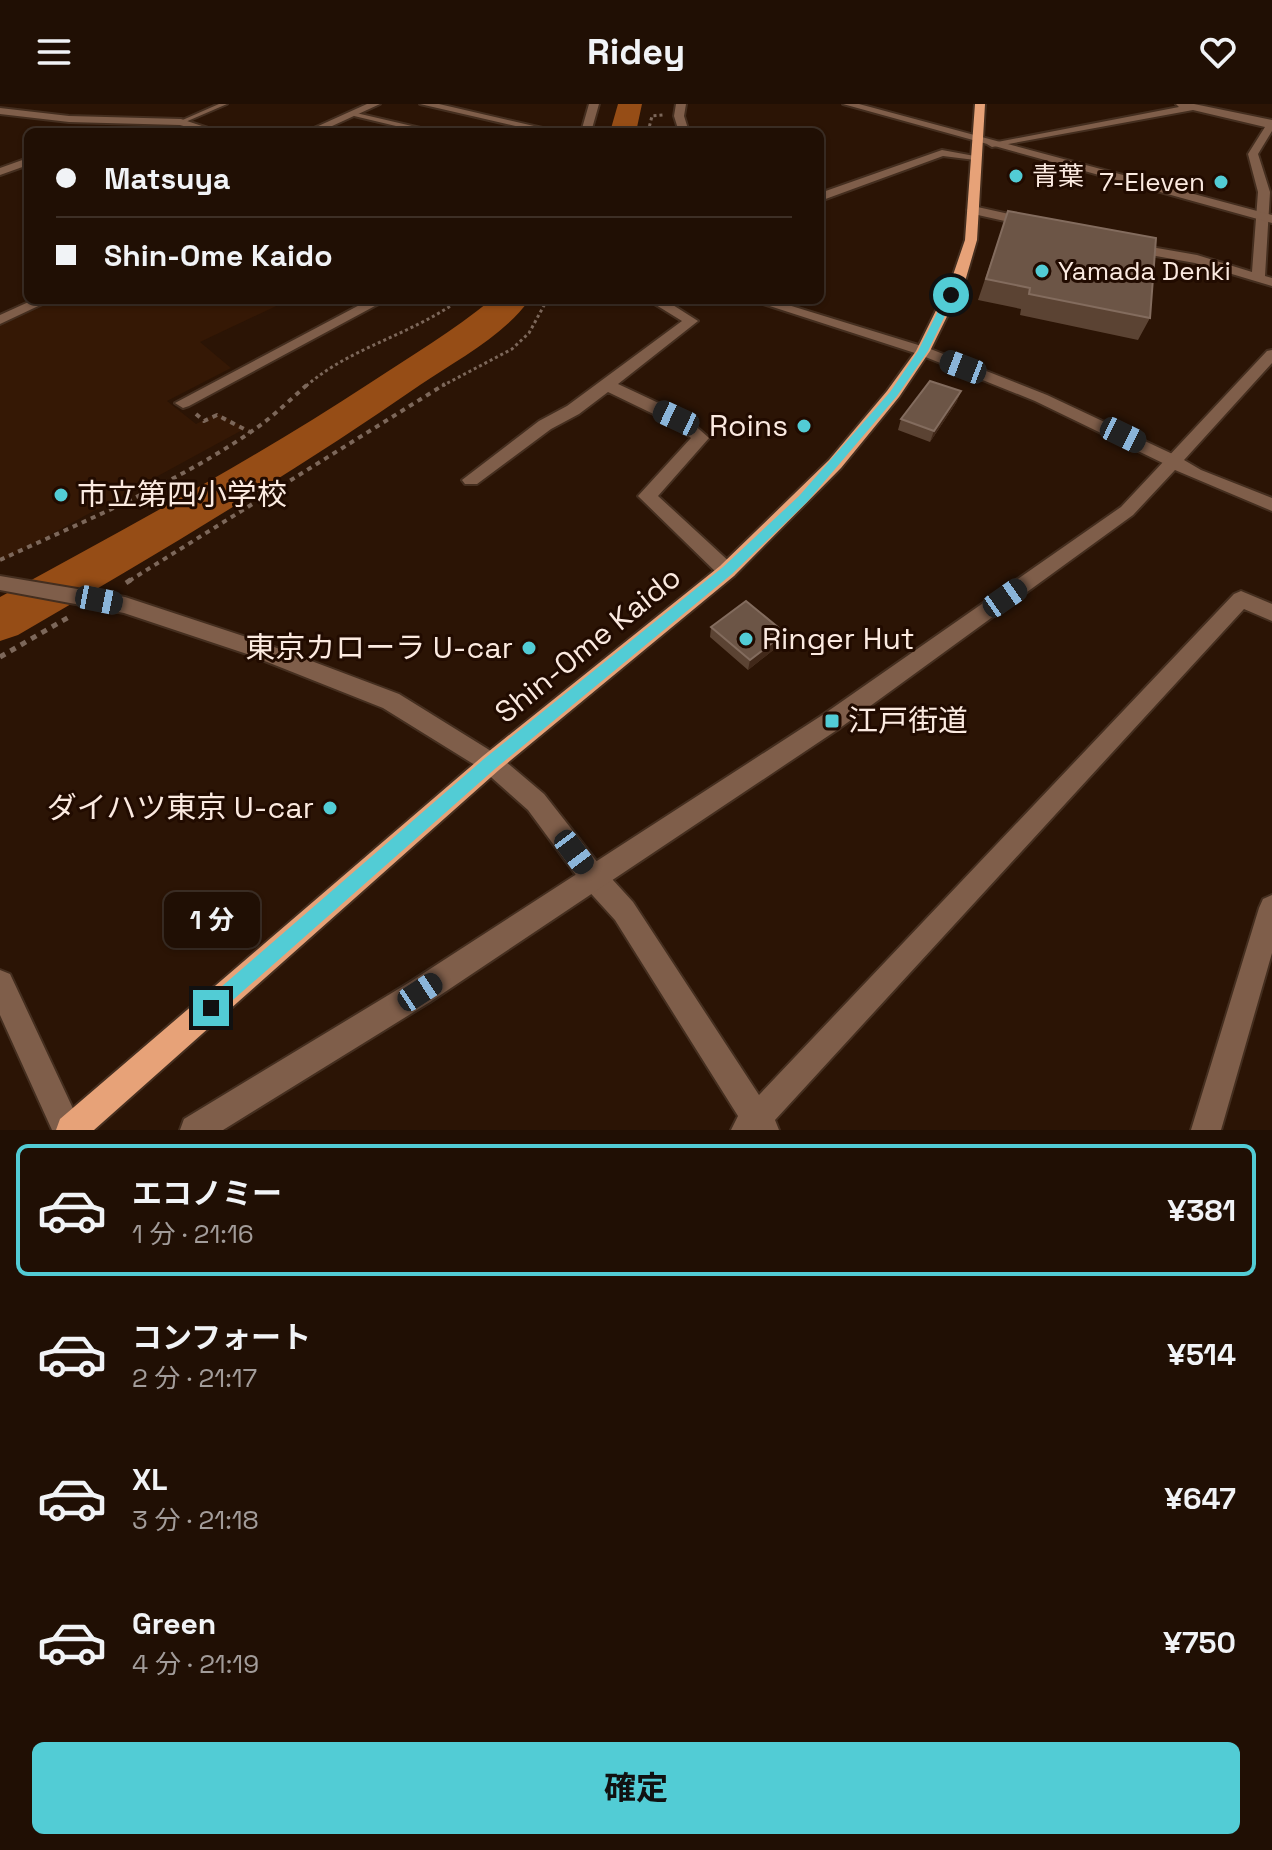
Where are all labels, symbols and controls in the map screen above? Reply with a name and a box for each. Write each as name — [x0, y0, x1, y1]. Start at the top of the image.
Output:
text: Ridey — [587, 29, 685, 75]
icon: menu — [32, 30, 76, 74]
icon: heart — [1196, 30, 1240, 74]
text: Matsuya — [104, 159, 230, 198]
place label: 青葉 — [1032, 159, 1084, 193]
place label: 7-Eleven — [1099, 165, 1205, 199]
marker: 青葉 — [1007, 167, 1025, 185]
marker: 7-Eleven — [1212, 173, 1230, 191]
text: Shin-Ome Kaido — [104, 236, 333, 275]
place label: Yamada Denki — [1058, 254, 1231, 288]
marker: Yamada Denki — [1033, 262, 1051, 280]
route start — [933, 277, 969, 313]
car — [936, 347, 990, 387]
car — [649, 397, 703, 439]
place label: Roins — [709, 406, 788, 445]
car — [1096, 414, 1150, 456]
marker: Roins — [795, 417, 813, 435]
place label: 市立第四小学校 — [77, 475, 287, 514]
marker: 市立第四小学校 — [52, 486, 70, 504]
street label: Shin-Ome Kaido — [487, 558, 689, 732]
car — [978, 574, 1032, 622]
car — [73, 584, 125, 616]
place label: Ringer Hut — [762, 619, 915, 658]
place label: 東京カローラ U-car — [245, 628, 513, 667]
marker: Ringer Hut — [737, 630, 755, 648]
marker: 東京カローラ U-car — [520, 639, 538, 657]
place label: 江戸街道 — [848, 701, 968, 740]
marker: 江戸街道 — [823, 712, 841, 730]
place label: ダイハツ東京 U-car — [47, 788, 314, 827]
marker: ダイハツ東京 U-car — [321, 799, 339, 817]
car — [550, 826, 598, 878]
callout: 1 分 — [163, 892, 259, 948]
text: 1 分 — [190, 903, 234, 937]
car — [393, 969, 447, 1015]
route end — [193, 990, 229, 1026]
icon: car — [36, 1174, 108, 1246]
text: エコノミー — [132, 1174, 282, 1213]
text: ¥381 — [1168, 1191, 1236, 1230]
text: 1 分 · 21:16 — [132, 1217, 254, 1251]
icon: car — [36, 1318, 108, 1390]
text: コンフォート — [132, 1318, 311, 1357]
text: ¥514 — [1167, 1335, 1236, 1374]
text: 2 分 · 21:17 — [132, 1361, 257, 1395]
text: XL — [132, 1460, 168, 1499]
icon: car — [36, 1462, 108, 1534]
text: ¥647 — [1164, 1479, 1236, 1518]
text: 3 分 · 21:18 — [132, 1503, 259, 1537]
text: Green — [132, 1604, 216, 1643]
icon: car — [36, 1606, 108, 1678]
text: ¥750 — [1163, 1623, 1236, 1662]
text: 4 分 · 21:19 — [132, 1647, 259, 1681]
button: 確定 — [32, 1742, 1240, 1834]

